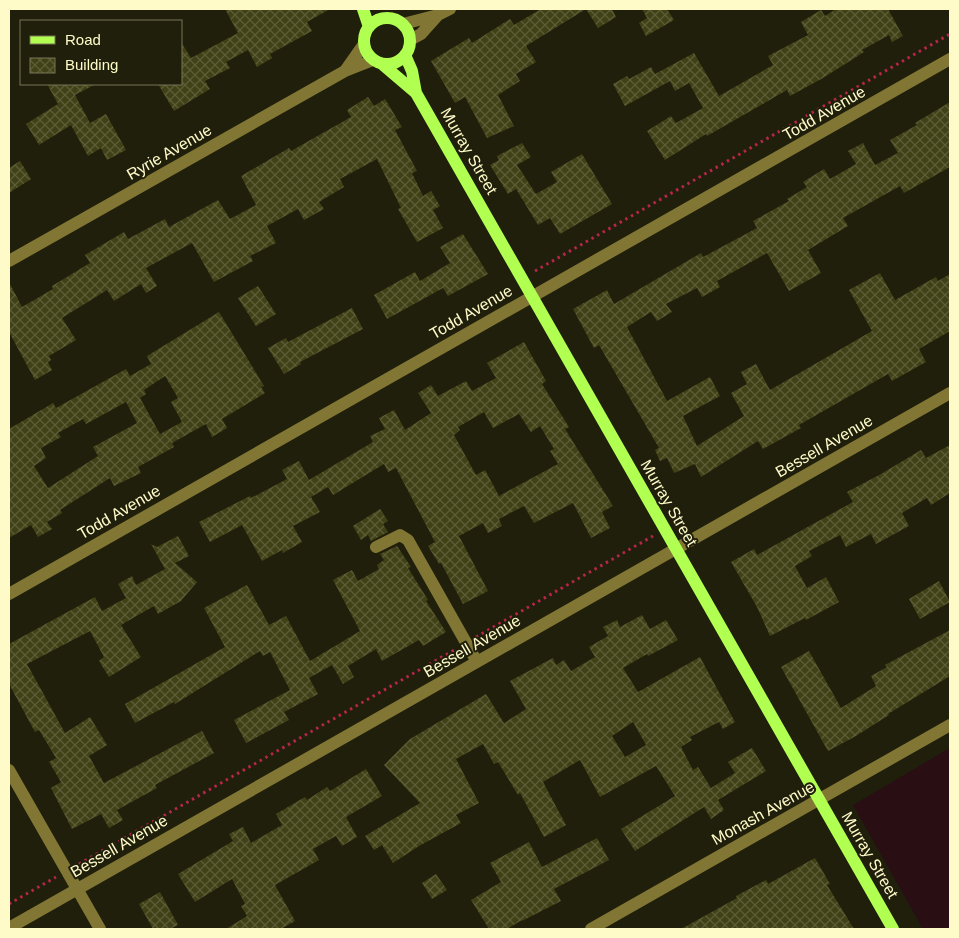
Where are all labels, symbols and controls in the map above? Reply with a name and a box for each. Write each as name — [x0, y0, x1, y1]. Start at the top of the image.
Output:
legend — [20, 20, 182, 85]
text: Road — [65, 31, 101, 48]
text: Building — [65, 56, 118, 73]
street label: Todd Avenue — [780, 83, 868, 143]
street label: Murray Street — [437, 105, 501, 198]
street label: Ryrie Avenue — [124, 121, 214, 183]
street label: Todd Avenue — [427, 282, 515, 342]
street label: Bessell Avenue — [772, 411, 876, 481]
street label: Murray Street — [637, 457, 701, 550]
street label: Todd Avenue — [75, 482, 163, 542]
street label: Bessell Avenue — [420, 611, 524, 681]
street label: Monash Avenue — [709, 778, 817, 848]
street label: Murray Street — [838, 809, 902, 902]
street label: Bessell Avenue — [67, 811, 171, 881]

